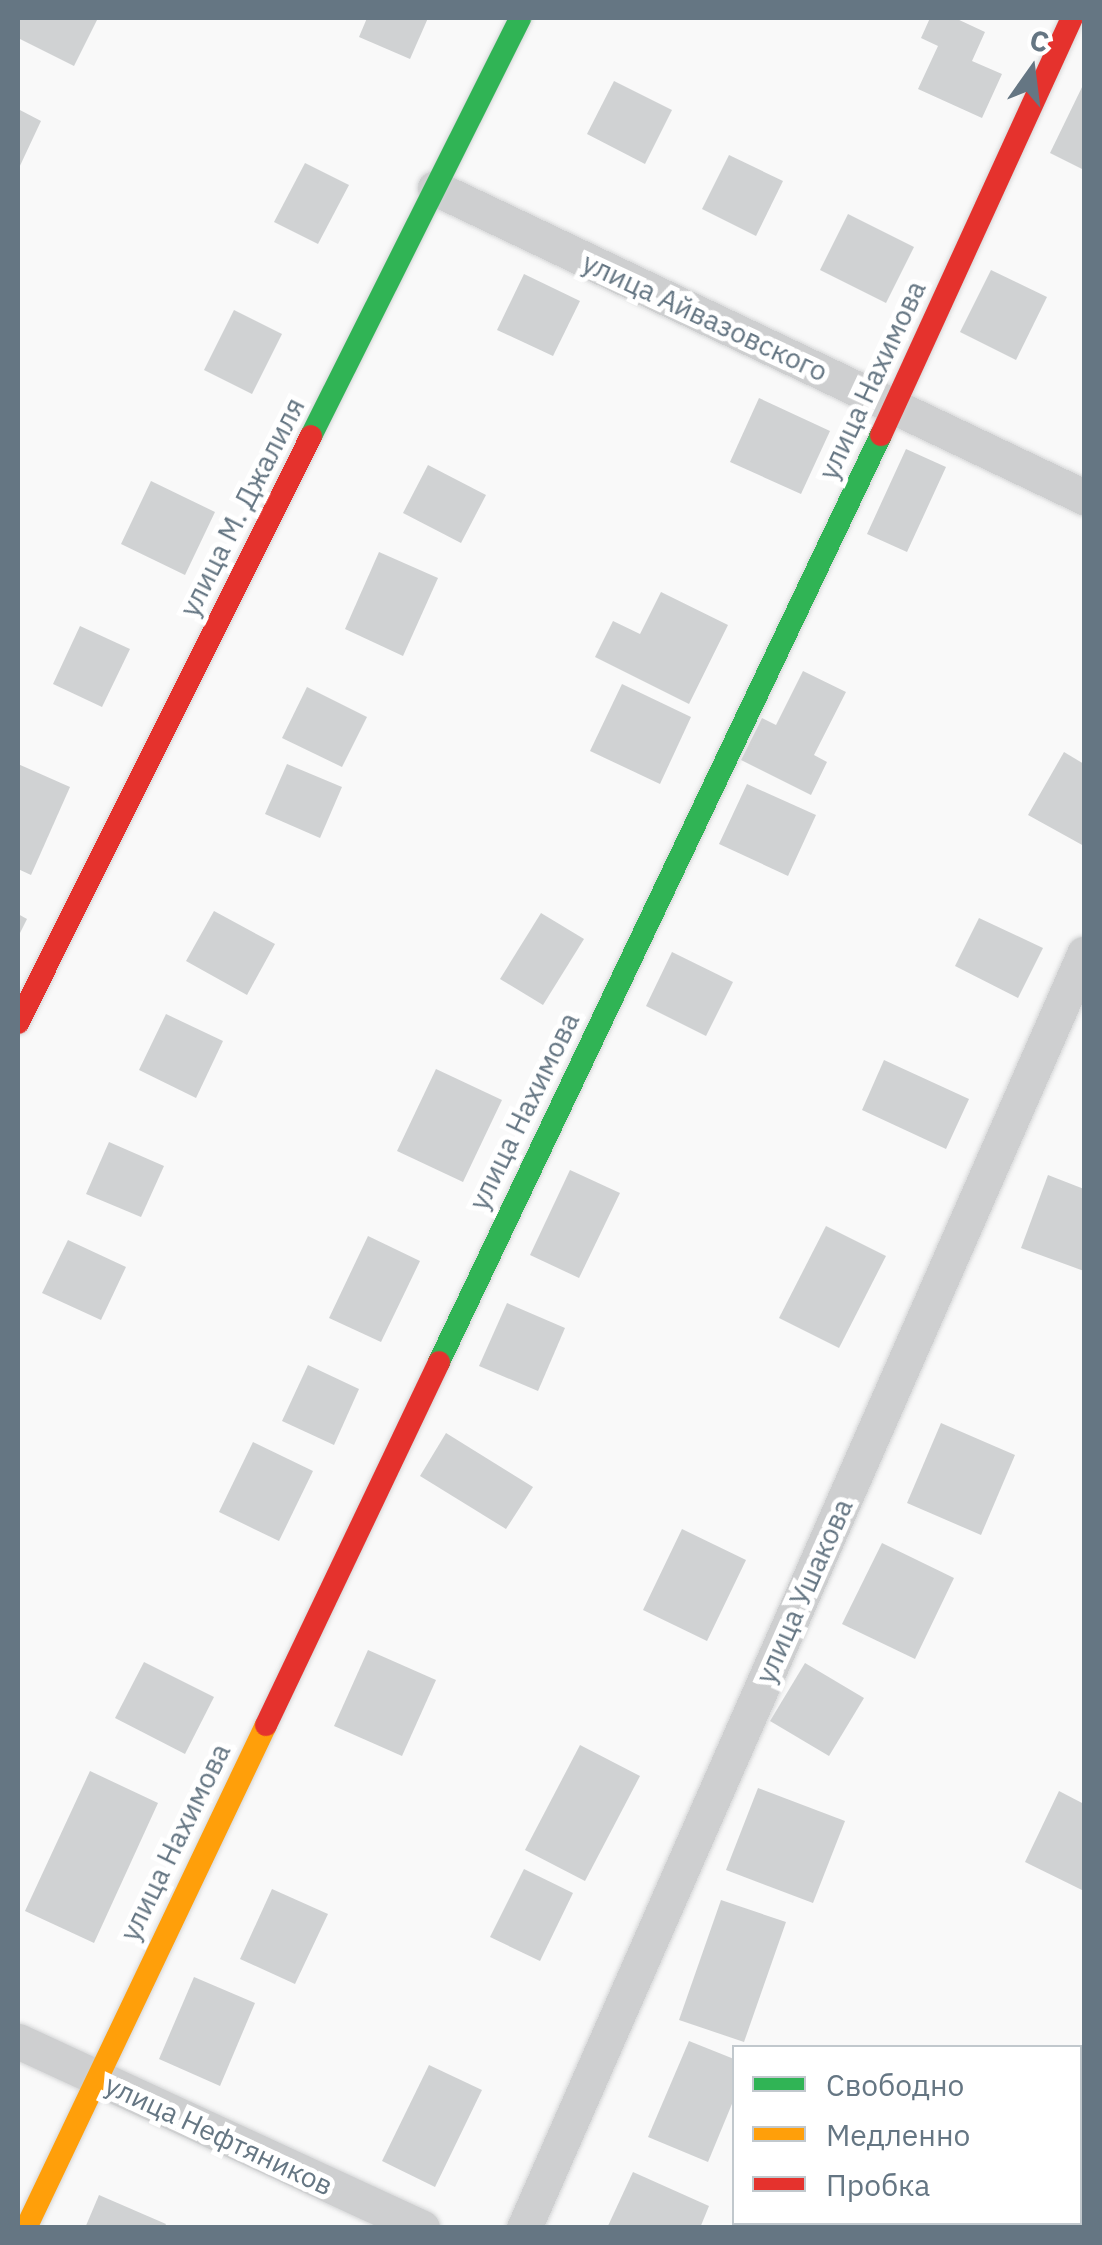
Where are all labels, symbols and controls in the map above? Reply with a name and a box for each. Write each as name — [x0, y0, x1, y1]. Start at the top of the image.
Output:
north arrow — [982, 20, 1082, 120]
text: С — [1026, 20, 1053, 61]
street label: улица Айвазовского — [577, 245, 833, 389]
street label: улица Нахимова — [811, 275, 933, 485]
street label: улица М. Джалиля — [172, 392, 312, 622]
street label: улица Нахимова — [462, 1007, 586, 1215]
street label: улица Ушакова — [748, 1494, 860, 1688]
street label: улица Нахимова — [113, 1738, 237, 1946]
legend — [732, 2045, 1082, 2225]
text: Свободно — [826, 2065, 964, 2104]
street label: улица Нефтяников — [100, 2068, 338, 2202]
text: Медленно — [826, 2115, 970, 2154]
text: Пробка — [826, 2165, 930, 2204]

